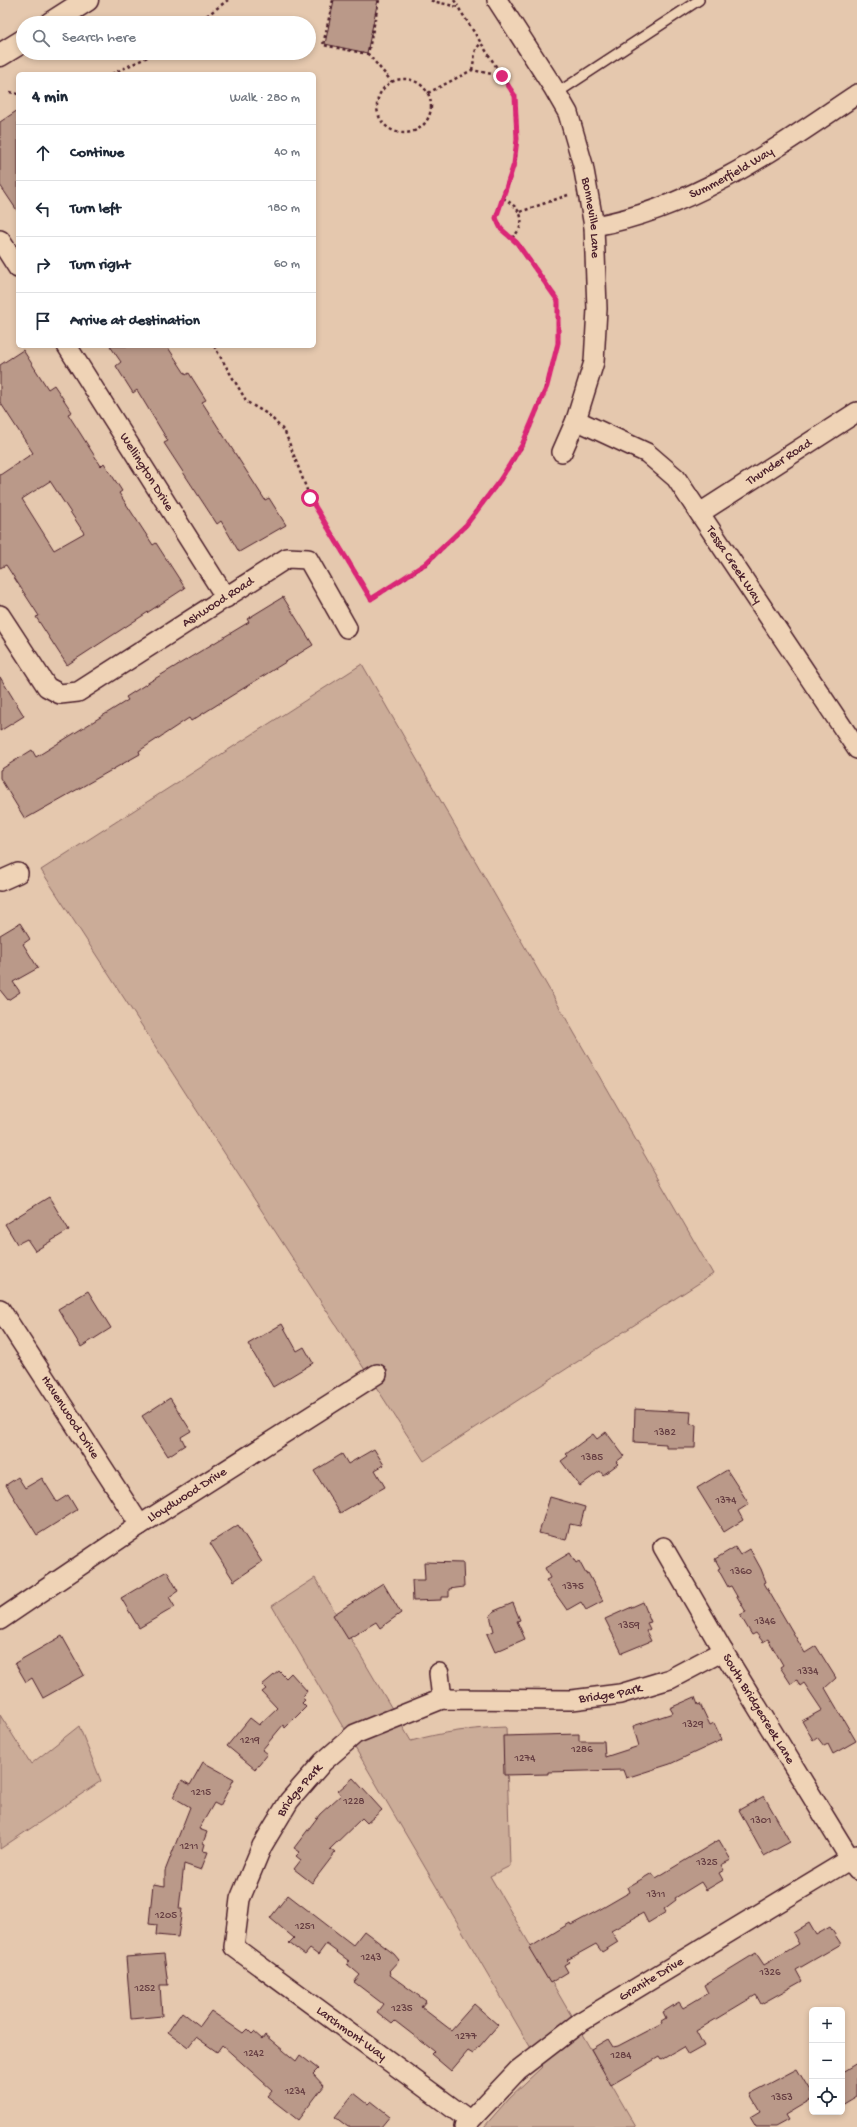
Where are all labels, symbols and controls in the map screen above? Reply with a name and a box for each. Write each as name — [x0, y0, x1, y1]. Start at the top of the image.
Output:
search box — [16, 16, 316, 60]
icon: search — [30, 27, 52, 49]
text: Search here — [62, 29, 136, 47]
route end — [493, 67, 511, 85]
text: 4 min — [32, 88, 68, 108]
text: Walk · 280 m — [230, 91, 300, 106]
icon: ahead — [32, 142, 54, 164]
text: Continue — [70, 144, 124, 162]
street label: Summerfield Way — [687, 144, 777, 202]
text: 40 m — [274, 145, 300, 160]
street label: Bonneville Lane — [578, 175, 603, 259]
icon: left — [32, 198, 54, 220]
text: Turn left — [70, 200, 121, 218]
text: 180 m — [268, 201, 300, 216]
icon: right — [32, 254, 54, 276]
text: Turn right — [70, 256, 130, 274]
text: 60 m — [274, 257, 300, 272]
icon: arrive — [32, 310, 54, 332]
text: Arrive at destination — [70, 312, 200, 330]
street label: Wellington Drive — [116, 430, 177, 514]
street label: Thunder Road — [743, 435, 816, 489]
route start — [301, 489, 319, 507]
street label: Tessa Creek Way — [702, 522, 766, 607]
street label: Ashwood Road — [179, 573, 258, 631]
street label: Havenwood Drive — [38, 1373, 103, 1462]
house number: 1382 — [653, 1427, 676, 1439]
house number: 1385 — [580, 1452, 603, 1464]
street label: Lloydwood Drive — [145, 1464, 230, 1526]
house number: 1374 — [714, 1495, 737, 1507]
house number: 1360 — [729, 1566, 752, 1578]
house number: 1375 — [561, 1581, 584, 1593]
house number: 1346 — [754, 1616, 776, 1628]
house number: 1359 — [617, 1620, 640, 1632]
street label: South Bridgecreek Lane — [719, 1651, 798, 1767]
house number: 1334 — [796, 1666, 819, 1678]
street label: Bridge Park — [577, 1680, 645, 1707]
house number: 1329 — [681, 1719, 704, 1731]
house number: 1219 — [239, 1735, 260, 1747]
house number: 1286 — [570, 1744, 593, 1756]
house number: 1274 — [514, 1753, 536, 1765]
street label: Bridge Park — [273, 1760, 326, 1820]
house number: 1215 — [190, 1787, 211, 1799]
house number: 1228 — [342, 1796, 365, 1808]
house number: 1301 — [750, 1815, 771, 1827]
house number: 1211 — [179, 1841, 198, 1853]
house number: 1325 — [695, 1857, 718, 1869]
house number: 1311 — [645, 1889, 666, 1901]
house number: 1205 — [154, 1910, 177, 1922]
house number: 1251 — [294, 1921, 315, 1933]
house number: 1243 — [360, 1952, 382, 1964]
street label: Granite Drive — [616, 1954, 686, 2004]
house number: 1326 — [758, 1967, 781, 1979]
house number: 1252 — [133, 1983, 156, 1995]
street label: Larchmont Way — [313, 2003, 390, 2065]
house number: 1235 — [390, 2003, 413, 2015]
map controls — [809, 2007, 845, 2115]
button: + — [809, 2007, 845, 2043]
house number: 1277 — [454, 2031, 477, 2043]
button: − — [809, 2043, 845, 2079]
house number: 1242 — [243, 2048, 265, 2060]
house number: 1284 — [609, 2050, 632, 2062]
button: locate — [809, 2079, 845, 2115]
house number: 1234 — [284, 2086, 306, 2098]
house number: 1353 — [770, 2092, 793, 2104]

